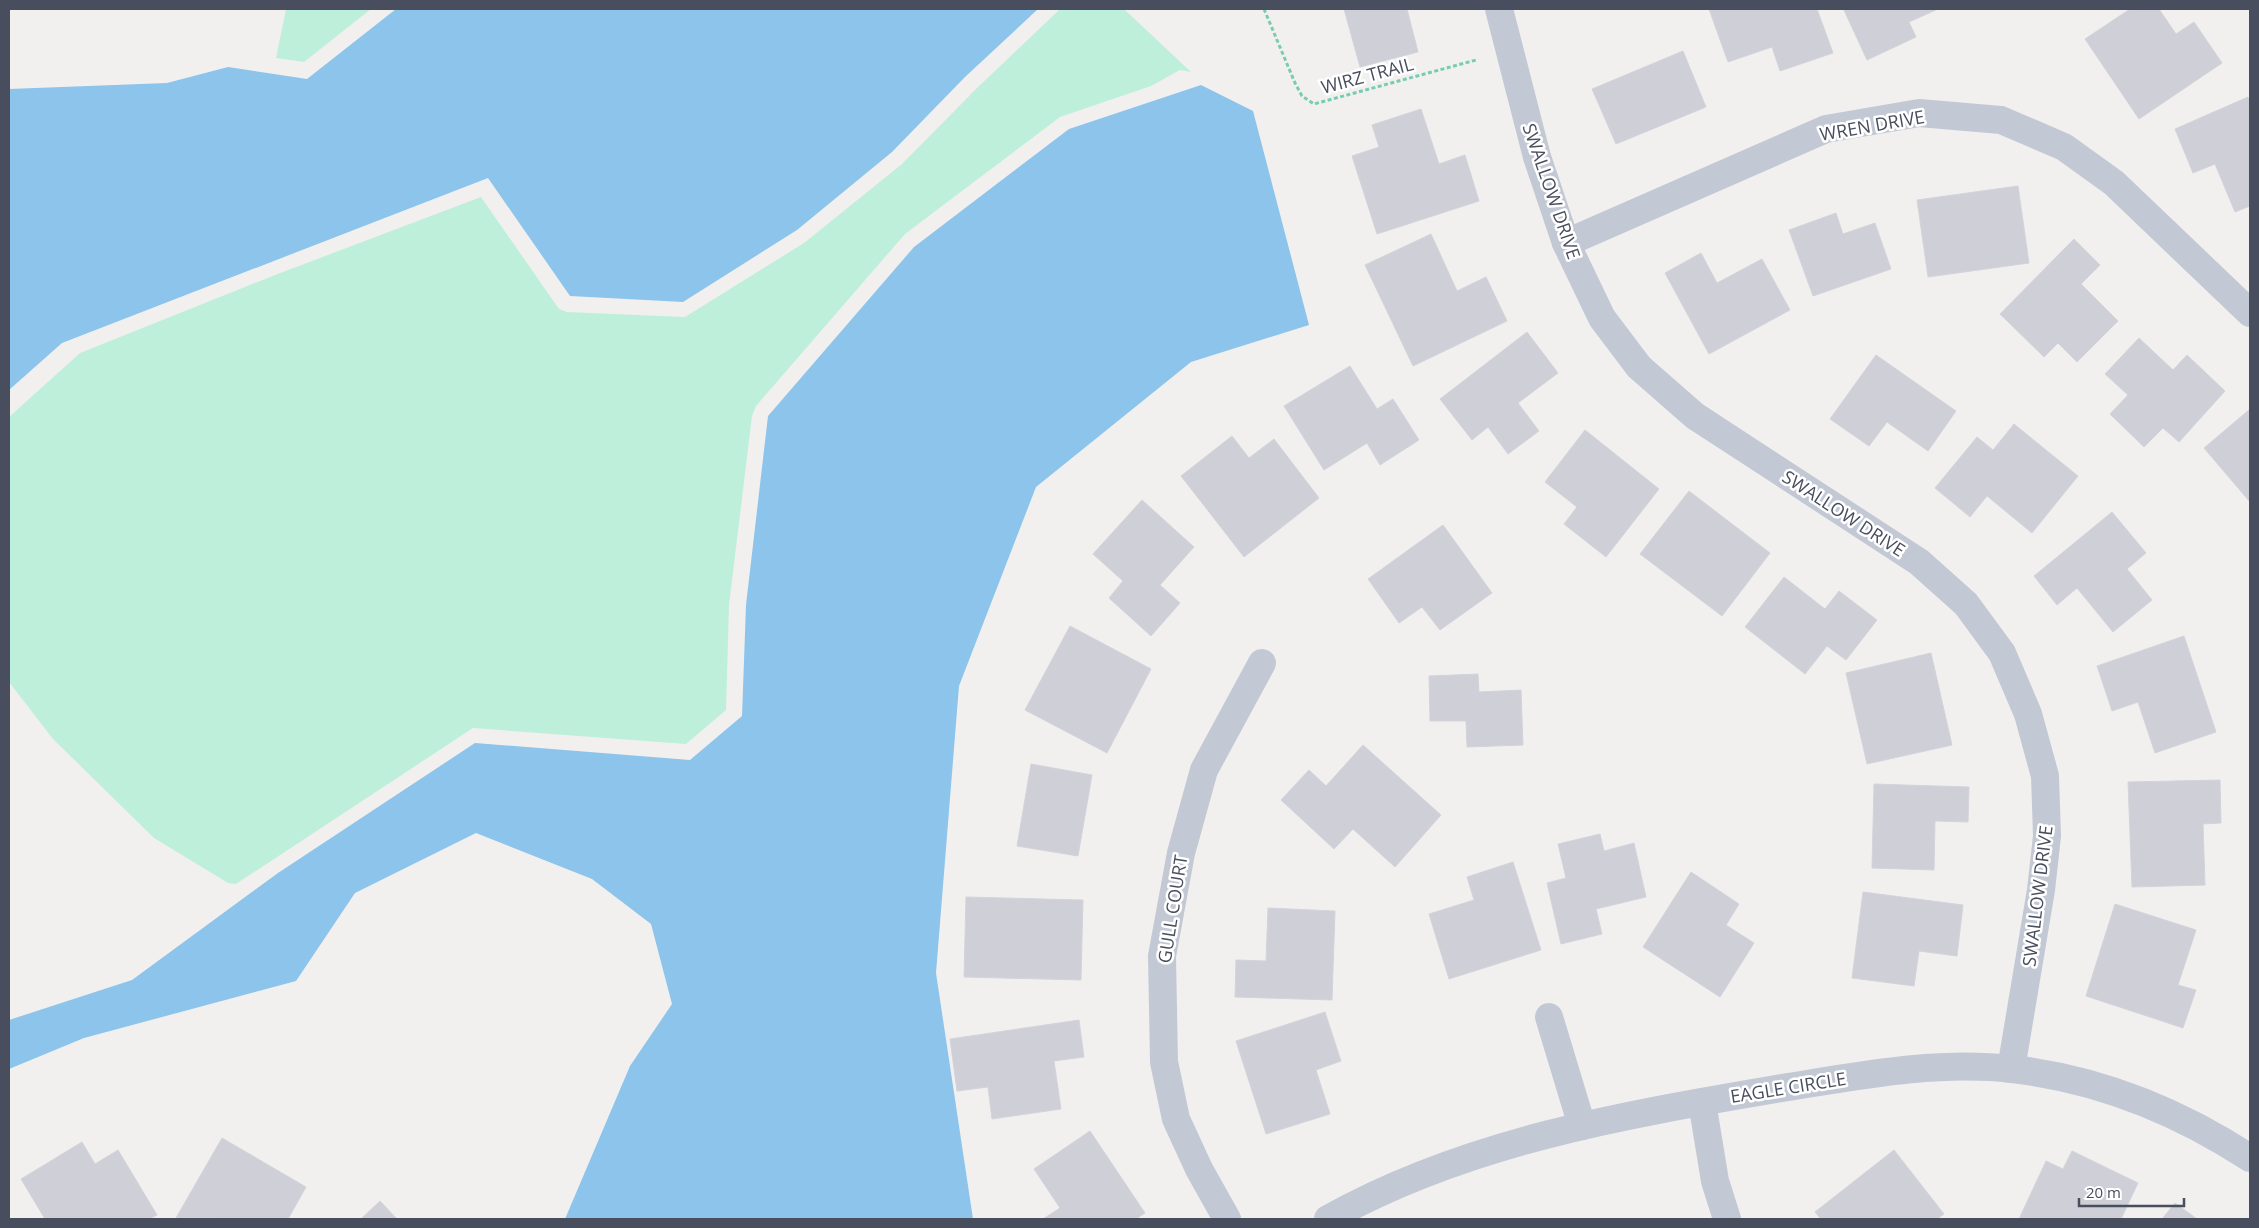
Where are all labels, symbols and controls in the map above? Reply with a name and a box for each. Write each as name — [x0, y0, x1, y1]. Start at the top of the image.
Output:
street label: WIRZ TRAIL — [1318, 51, 1416, 99]
street label: WREN DRIVE — [1818, 104, 1926, 146]
street label: SWALLOW DRIVE — [1518, 120, 1586, 262]
street label: SWALLOW DRIVE — [1778, 464, 1910, 562]
street label: SWALLOW DRIVE — [2016, 824, 2058, 968]
street label: GULL COURT — [1152, 853, 1192, 965]
street label: EAGLE CIRCLE — [1728, 1066, 1848, 1108]
scale bar — [2079, 1176, 2184, 1208]
text: 20 m — [2086, 1182, 2121, 1202]

